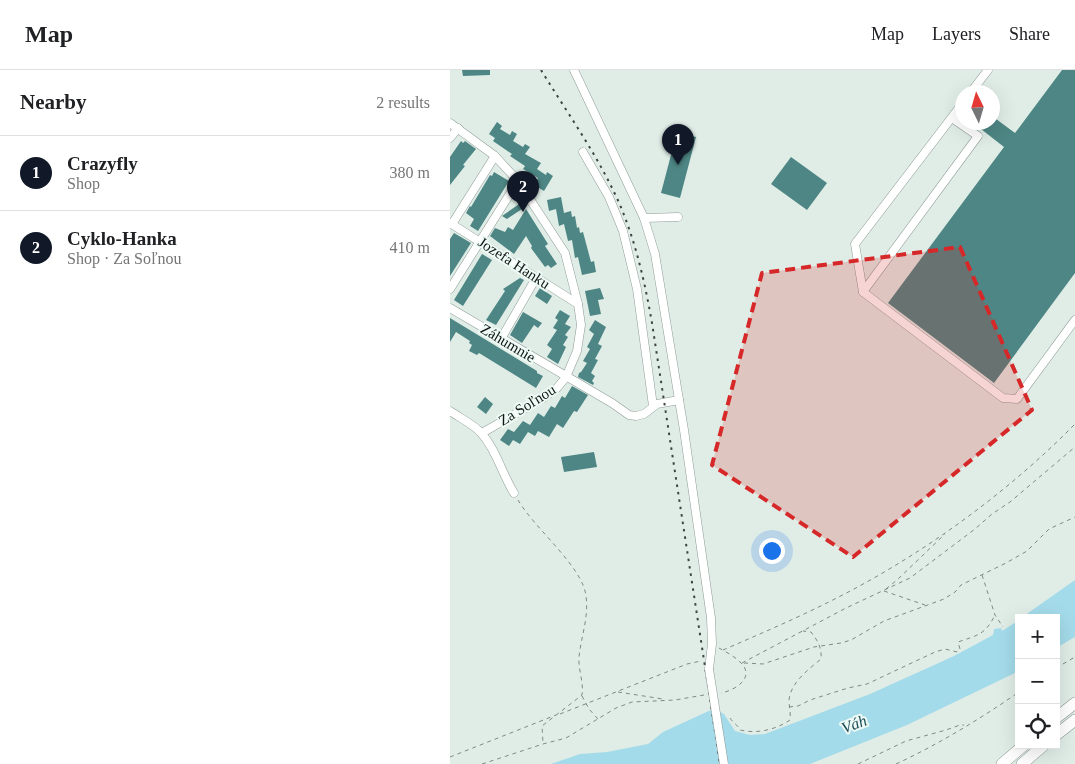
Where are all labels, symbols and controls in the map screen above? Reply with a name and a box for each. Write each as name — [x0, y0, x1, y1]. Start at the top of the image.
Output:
text: Map — [25, 21, 73, 47]
text: Map — [871, 24, 904, 44]
text: Layers — [932, 24, 981, 44]
text: Share — [1009, 24, 1050, 44]
north arrow — [955, 85, 1000, 130]
text: Nearby — [20, 90, 87, 114]
text: 2 results — [376, 94, 430, 111]
pin: 1 — [662, 124, 694, 165]
text: Crazyfly — [67, 153, 138, 174]
text: 1 — [32, 164, 40, 181]
text: 380 m — [390, 164, 430, 181]
pin: 2 — [507, 171, 539, 212]
text: Shop — [67, 175, 100, 192]
text: Cyklo-Hanka — [67, 228, 177, 249]
street label: Jozefa Hanku — [475, 234, 553, 292]
text: 2 — [32, 239, 40, 256]
text: 410 m — [390, 239, 430, 256]
text: Shop · Za Soľnou — [67, 250, 182, 267]
street label: Záhumnie — [478, 320, 538, 366]
street label: Za Soľnou — [496, 381, 559, 429]
your location — [759, 538, 785, 564]
map controls — [1015, 614, 1060, 749]
button: + — [1015, 614, 1060, 659]
button: − — [1015, 659, 1060, 704]
button: locate — [1015, 704, 1060, 749]
water label: Váh — [839, 711, 869, 737]

